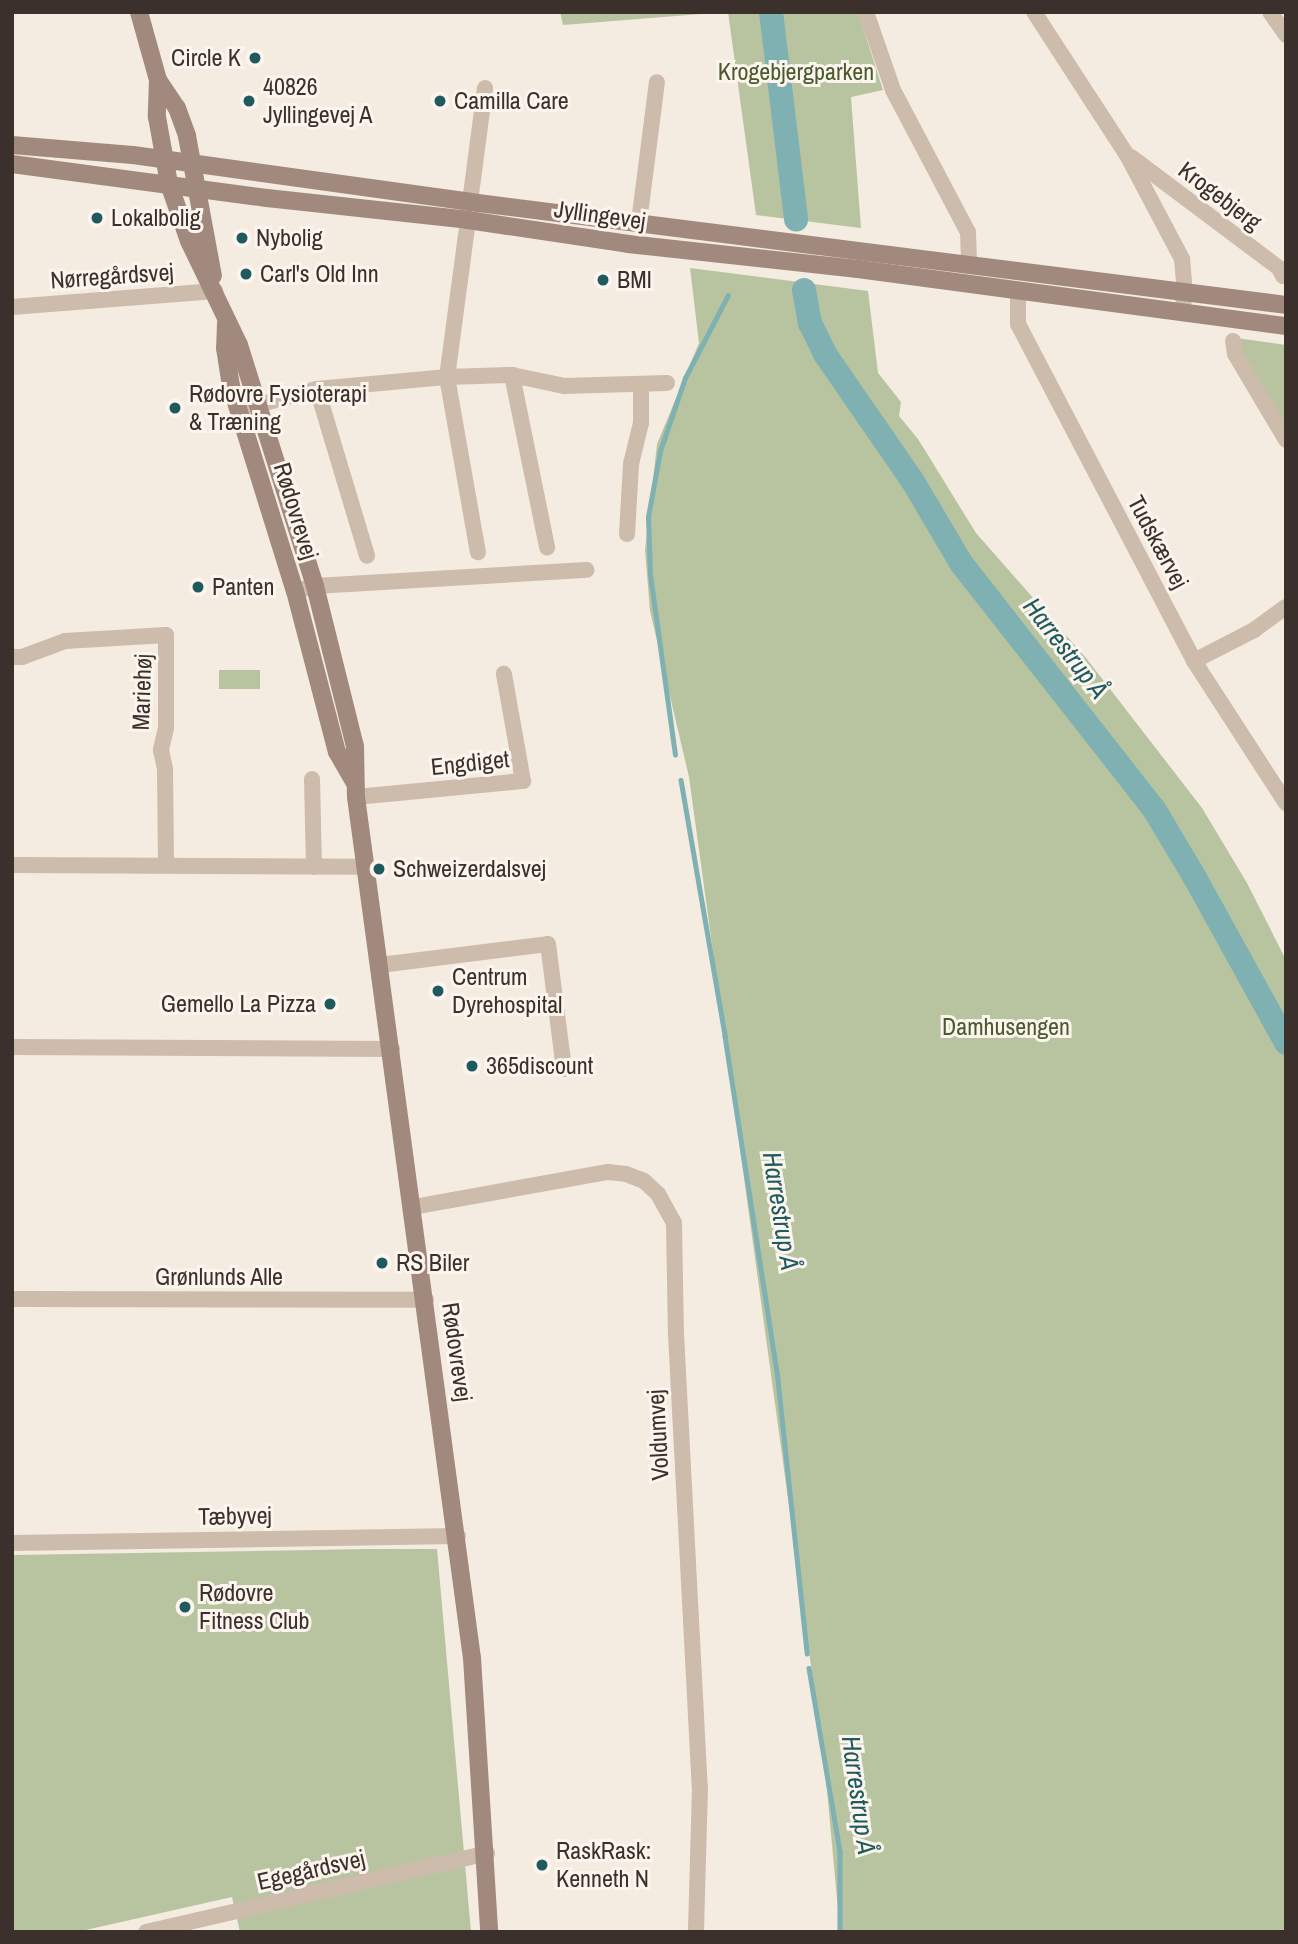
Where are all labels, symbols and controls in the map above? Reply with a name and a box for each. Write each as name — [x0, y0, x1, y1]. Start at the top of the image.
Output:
place label: Circle K — [171, 44, 241, 72]
marker: Circle K — [247, 50, 263, 66]
park label: Krogebjergparken — [718, 58, 874, 86]
place label: 40826 Jyllingevej A — [263, 73, 373, 129]
place label: Camilla Care — [454, 87, 569, 115]
marker: 40826 Jyllingevej A — [241, 93, 257, 109]
marker: Camilla Care — [432, 93, 448, 109]
street label: Krogebjerg — [1173, 156, 1267, 236]
street label: Jyllingevej — [553, 194, 647, 236]
place label: Lokalbolig — [111, 204, 201, 232]
marker: Lokalbolig — [89, 210, 105, 226]
place label: Nybolig — [256, 224, 323, 252]
marker: Nybolig — [234, 230, 250, 246]
street label: Nørregårdsvej — [49, 257, 175, 295]
place label: Carl's Old Inn — [260, 260, 379, 288]
marker: Carl's Old Inn — [238, 266, 254, 282]
place label: BMI — [617, 266, 652, 294]
marker: BMI — [595, 272, 611, 288]
place label: Rødovre Fysioterapi & Træning — [189, 380, 367, 436]
marker: Rødovre Fysioterapi & Træning — [167, 400, 183, 416]
street label: Rødovrevej — [268, 459, 324, 563]
street label: Tudskærvej — [1122, 491, 1194, 593]
place label: Panten — [212, 573, 274, 601]
marker: Panten — [190, 579, 206, 595]
water label: Harrestrup Å — [1017, 591, 1115, 705]
street label: Mariehøj — [126, 653, 158, 731]
street label: Engdiget — [429, 745, 511, 781]
place label: Schweizerdalsvej — [393, 855, 546, 883]
marker: Schweizerdalsvej — [371, 861, 387, 877]
place label: Centrum Dyrehospital — [452, 963, 562, 1019]
marker: Centrum Dyrehospital — [430, 983, 446, 999]
place label: Gemello La Pizza — [161, 990, 316, 1018]
marker: Gemello La Pizza — [322, 996, 338, 1012]
park label: Damhusengen — [942, 1013, 1070, 1041]
place label: 365discount — [486, 1052, 593, 1080]
marker: 365discount — [464, 1058, 480, 1074]
water label: Harrestrup Å — [756, 1149, 806, 1273]
place label: RS Biler — [396, 1249, 469, 1277]
marker: RS Biler — [374, 1255, 390, 1271]
street label: Grønlunds Alle — [154, 1263, 284, 1291]
street label: Rødovrevej — [436, 1301, 478, 1403]
street label: Voldumvej — [641, 1389, 675, 1481]
street label: Tæbyvej — [198, 1501, 272, 1531]
place label: Rødovre Fitness Club — [199, 1579, 309, 1635]
marker: Rødovre Fitness Club — [177, 1599, 193, 1615]
water label: Harrestrup Å — [835, 1733, 883, 1857]
place label: RaskRask: Kenneth N — [556, 1837, 651, 1893]
street label: Egegårdsvej — [254, 1844, 368, 1896]
marker: RaskRask: Kenneth N — [534, 1857, 550, 1873]

